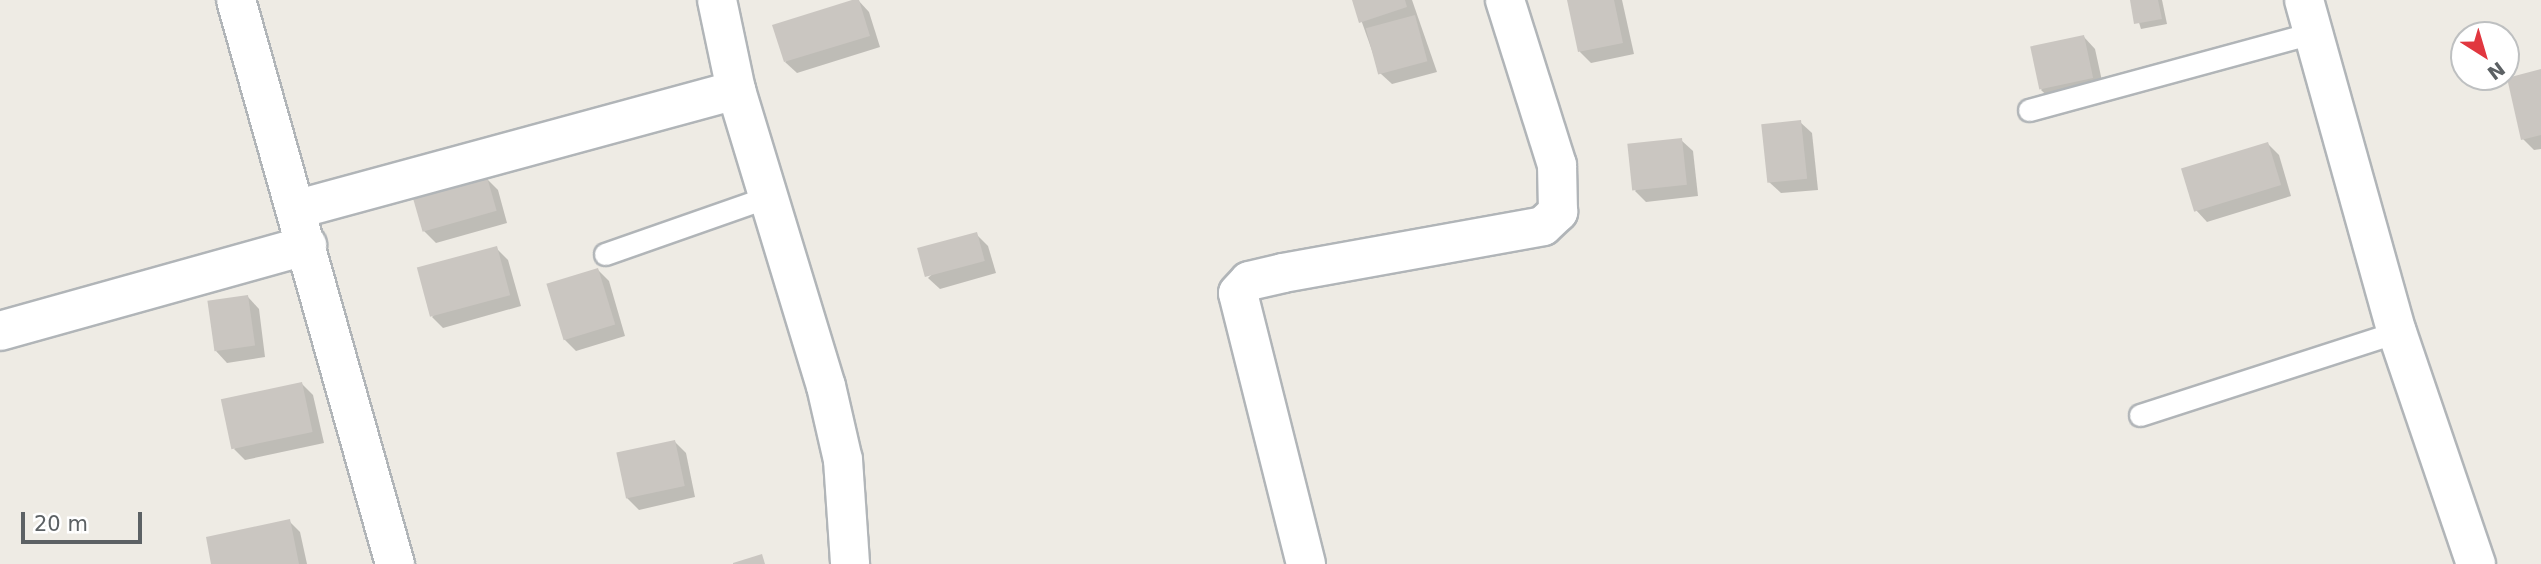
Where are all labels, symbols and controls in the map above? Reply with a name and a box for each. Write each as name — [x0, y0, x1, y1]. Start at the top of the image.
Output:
north arrow — [2450, 21, 2520, 91]
text: N — [2483, 58, 2509, 85]
scale bar — [24, 498, 145, 542]
text: 20 m — [34, 512, 88, 536]

